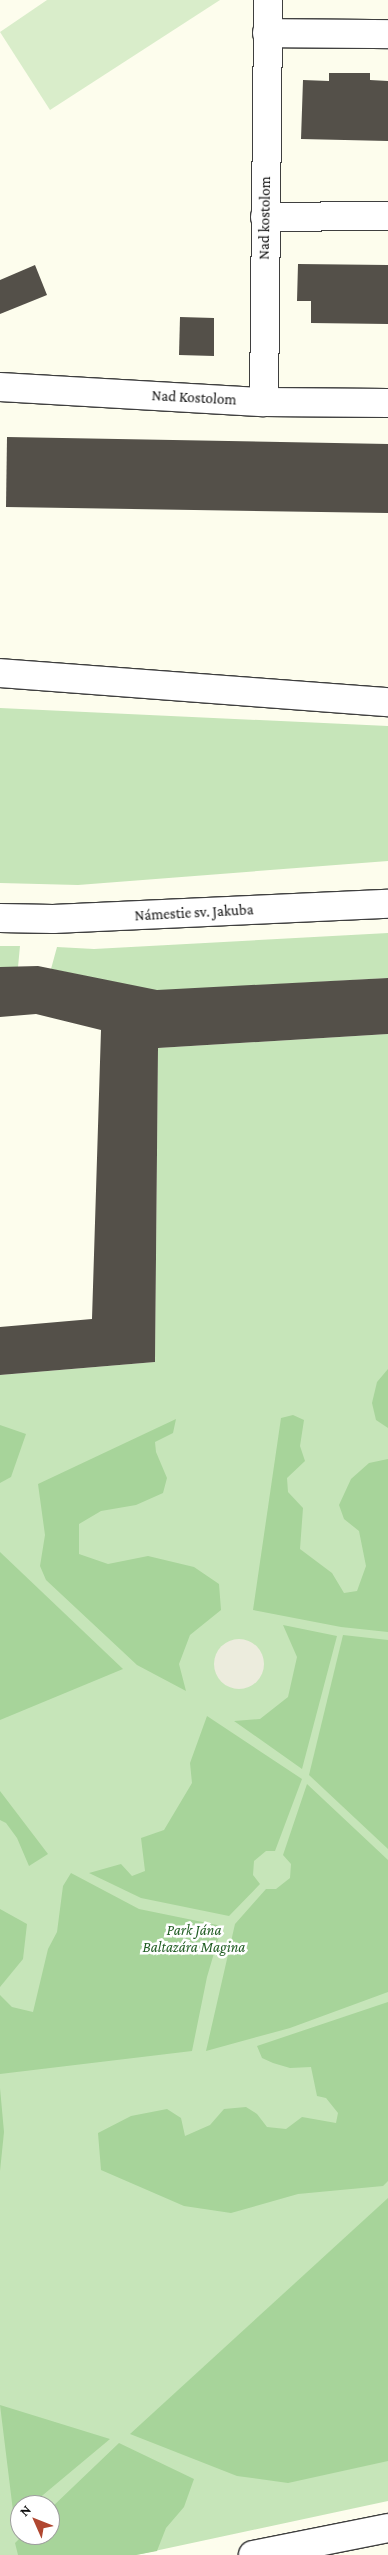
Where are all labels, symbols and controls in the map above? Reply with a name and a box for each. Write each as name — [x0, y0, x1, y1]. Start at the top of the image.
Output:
street label: Nad kostolom — [255, 176, 275, 260]
street label: Nad Kostolom — [151, 387, 237, 409]
street label: Námestie sv. Jakuba — [134, 901, 254, 925]
park label: Park Jána Baltazára Magina — [143, 1921, 245, 1956]
north arrow — [10, 2495, 60, 2545]
text: N — [16, 2501, 34, 2519]

